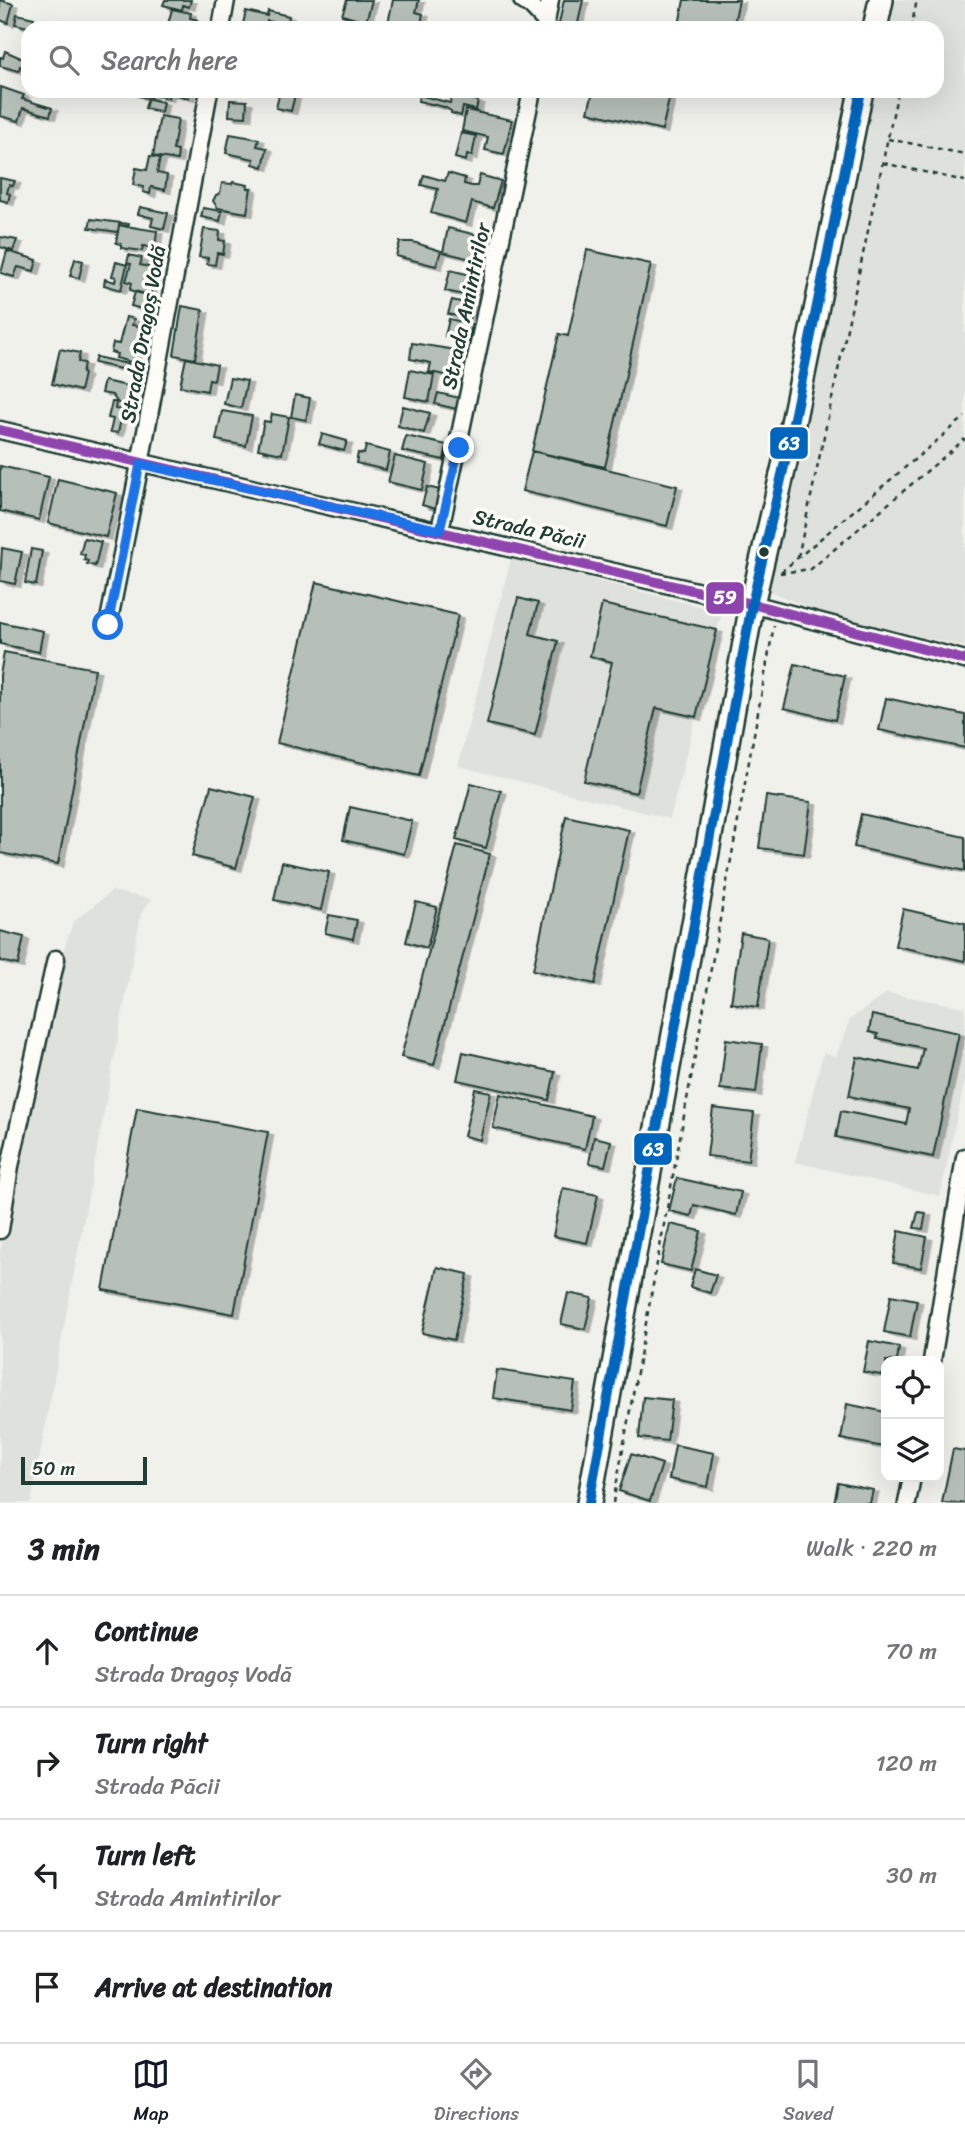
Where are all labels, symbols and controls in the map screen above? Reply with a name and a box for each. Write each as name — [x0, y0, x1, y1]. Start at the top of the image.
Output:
search box — [21, 21, 944, 98]
text: Search here — [101, 37, 238, 83]
icon: search — [45, 41, 83, 79]
street label: Strada Amintirilor — [430, 218, 502, 393]
street label: Strada Dragoș Vodă — [109, 241, 178, 426]
line badge: 63 — [769, 426, 809, 460]
text: 63 — [777, 427, 800, 460]
route end — [443, 432, 474, 463]
street label: Strada Păcii — [469, 498, 590, 561]
unlabelled marker — [757, 545, 771, 559]
line badge: 59 — [705, 581, 745, 615]
text: 59 — [713, 581, 737, 614]
route start — [92, 609, 123, 640]
line badge: 63 — [633, 1132, 673, 1166]
text: 63 — [641, 1133, 664, 1166]
map controls — [881, 1356, 944, 1482]
button: locate — [881, 1356, 944, 1419]
button: layers — [881, 1419, 944, 1482]
text: 50 m — [32, 1452, 75, 1485]
scale bar — [21, 1454, 147, 1486]
text: 3 min — [28, 1522, 100, 1576]
text: Walk · 220 m — [806, 1528, 937, 1569]
text: Continue — [95, 1608, 198, 1654]
text: 70 m — [886, 1631, 937, 1672]
icon: ahead — [28, 1632, 66, 1670]
text: Strada Dragoș Vodă — [95, 1654, 292, 1695]
text: Turn right — [95, 1720, 208, 1766]
text: 120 m — [876, 1743, 937, 1784]
icon: right — [28, 1744, 66, 1782]
text: Strada Păcii — [95, 1766, 220, 1807]
text: Turn left — [95, 1832, 195, 1878]
text: 30 m — [886, 1855, 937, 1896]
icon: left — [28, 1856, 66, 1894]
text: Strada Amintirilor — [95, 1878, 280, 1919]
text: Arrive at destination — [95, 1964, 332, 2010]
icon: arrive — [28, 1968, 66, 2006]
tab: Map — [132, 2055, 170, 2130]
tab: Directions — [434, 2055, 519, 2130]
tab: Saved — [783, 2055, 833, 2130]

